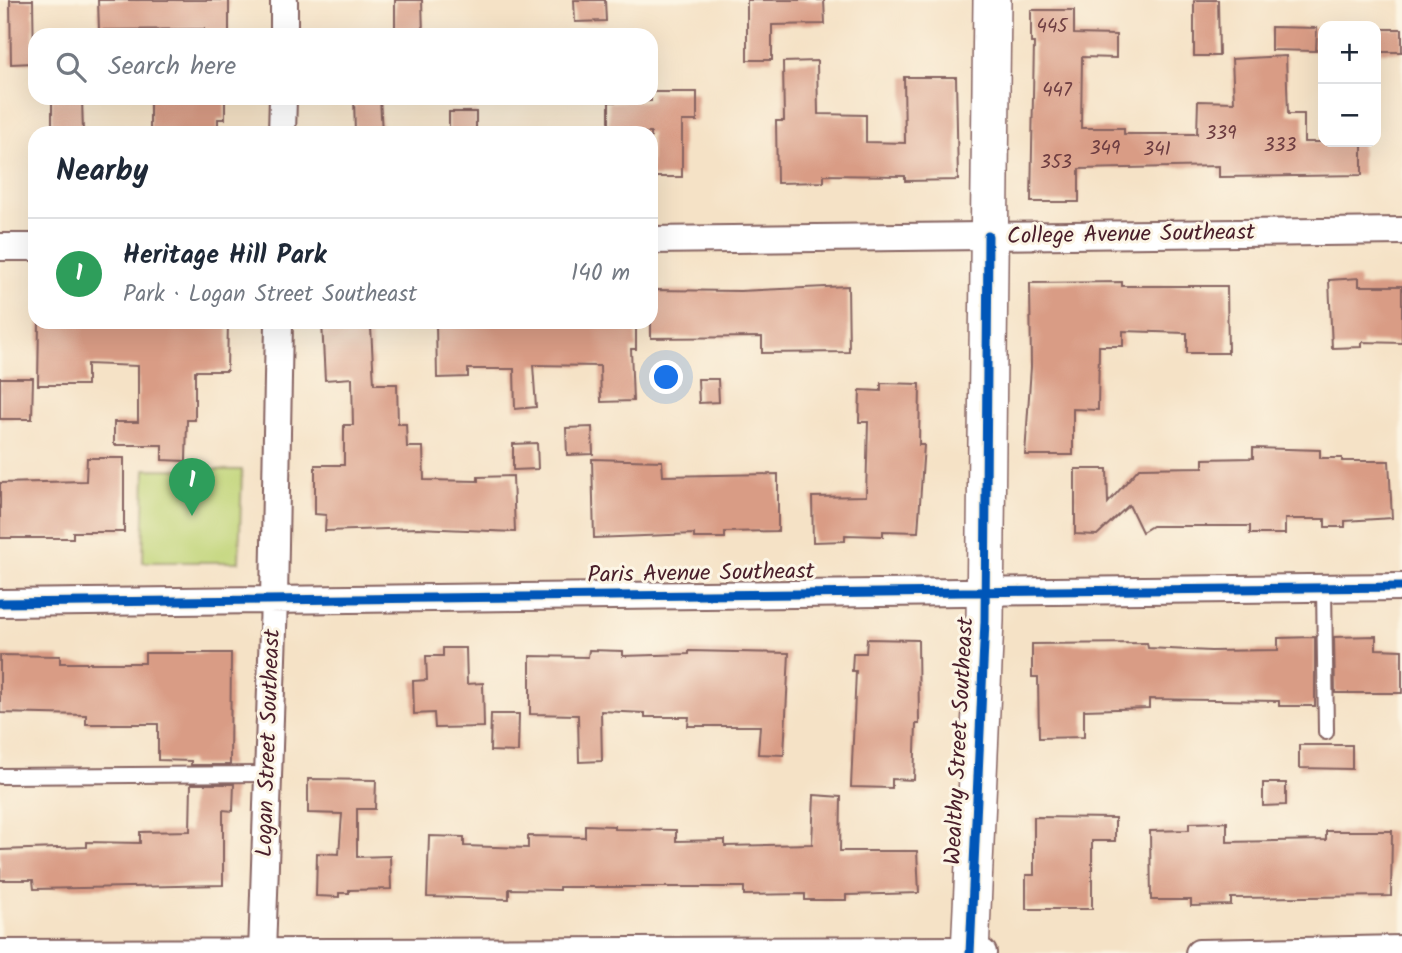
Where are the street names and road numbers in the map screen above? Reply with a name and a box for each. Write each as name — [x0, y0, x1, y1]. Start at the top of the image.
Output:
street label: College Avenue Southeast — [1007, 215, 1256, 255]
street label: Paris Avenue Southeast — [587, 554, 816, 594]
street label: Wealthy Street Southeast — [936, 615, 985, 866]
street label: Logan Street Southeast — [247, 627, 291, 858]

